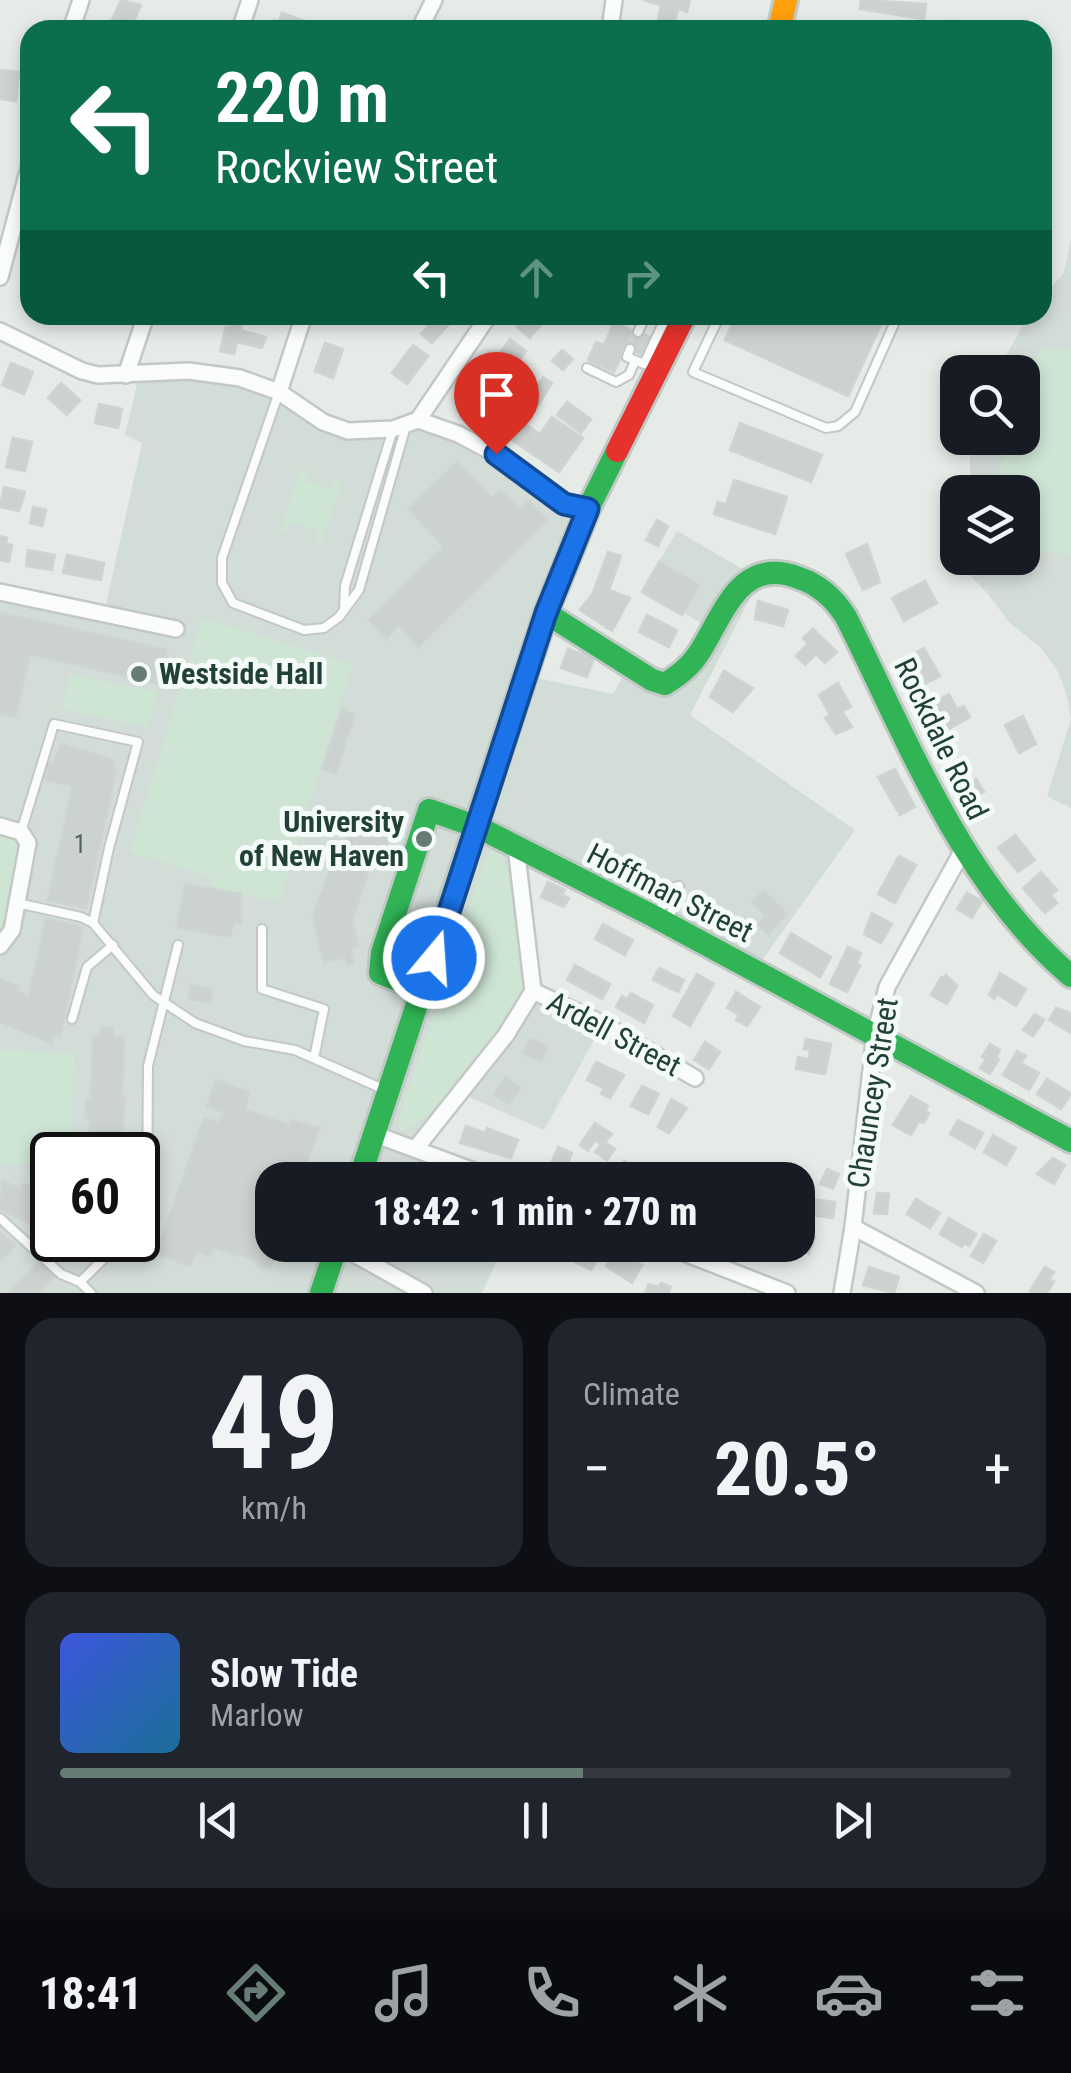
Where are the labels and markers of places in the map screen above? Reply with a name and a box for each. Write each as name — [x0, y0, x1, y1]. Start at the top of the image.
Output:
pin — [454, 352, 539, 455]
place label: Westside Hall — [159, 656, 323, 691]
marker: Westside Hall — [128, 663, 150, 685]
place label: University of New Haven — [239, 804, 405, 873]
marker: University of New Haven — [413, 828, 435, 850]

